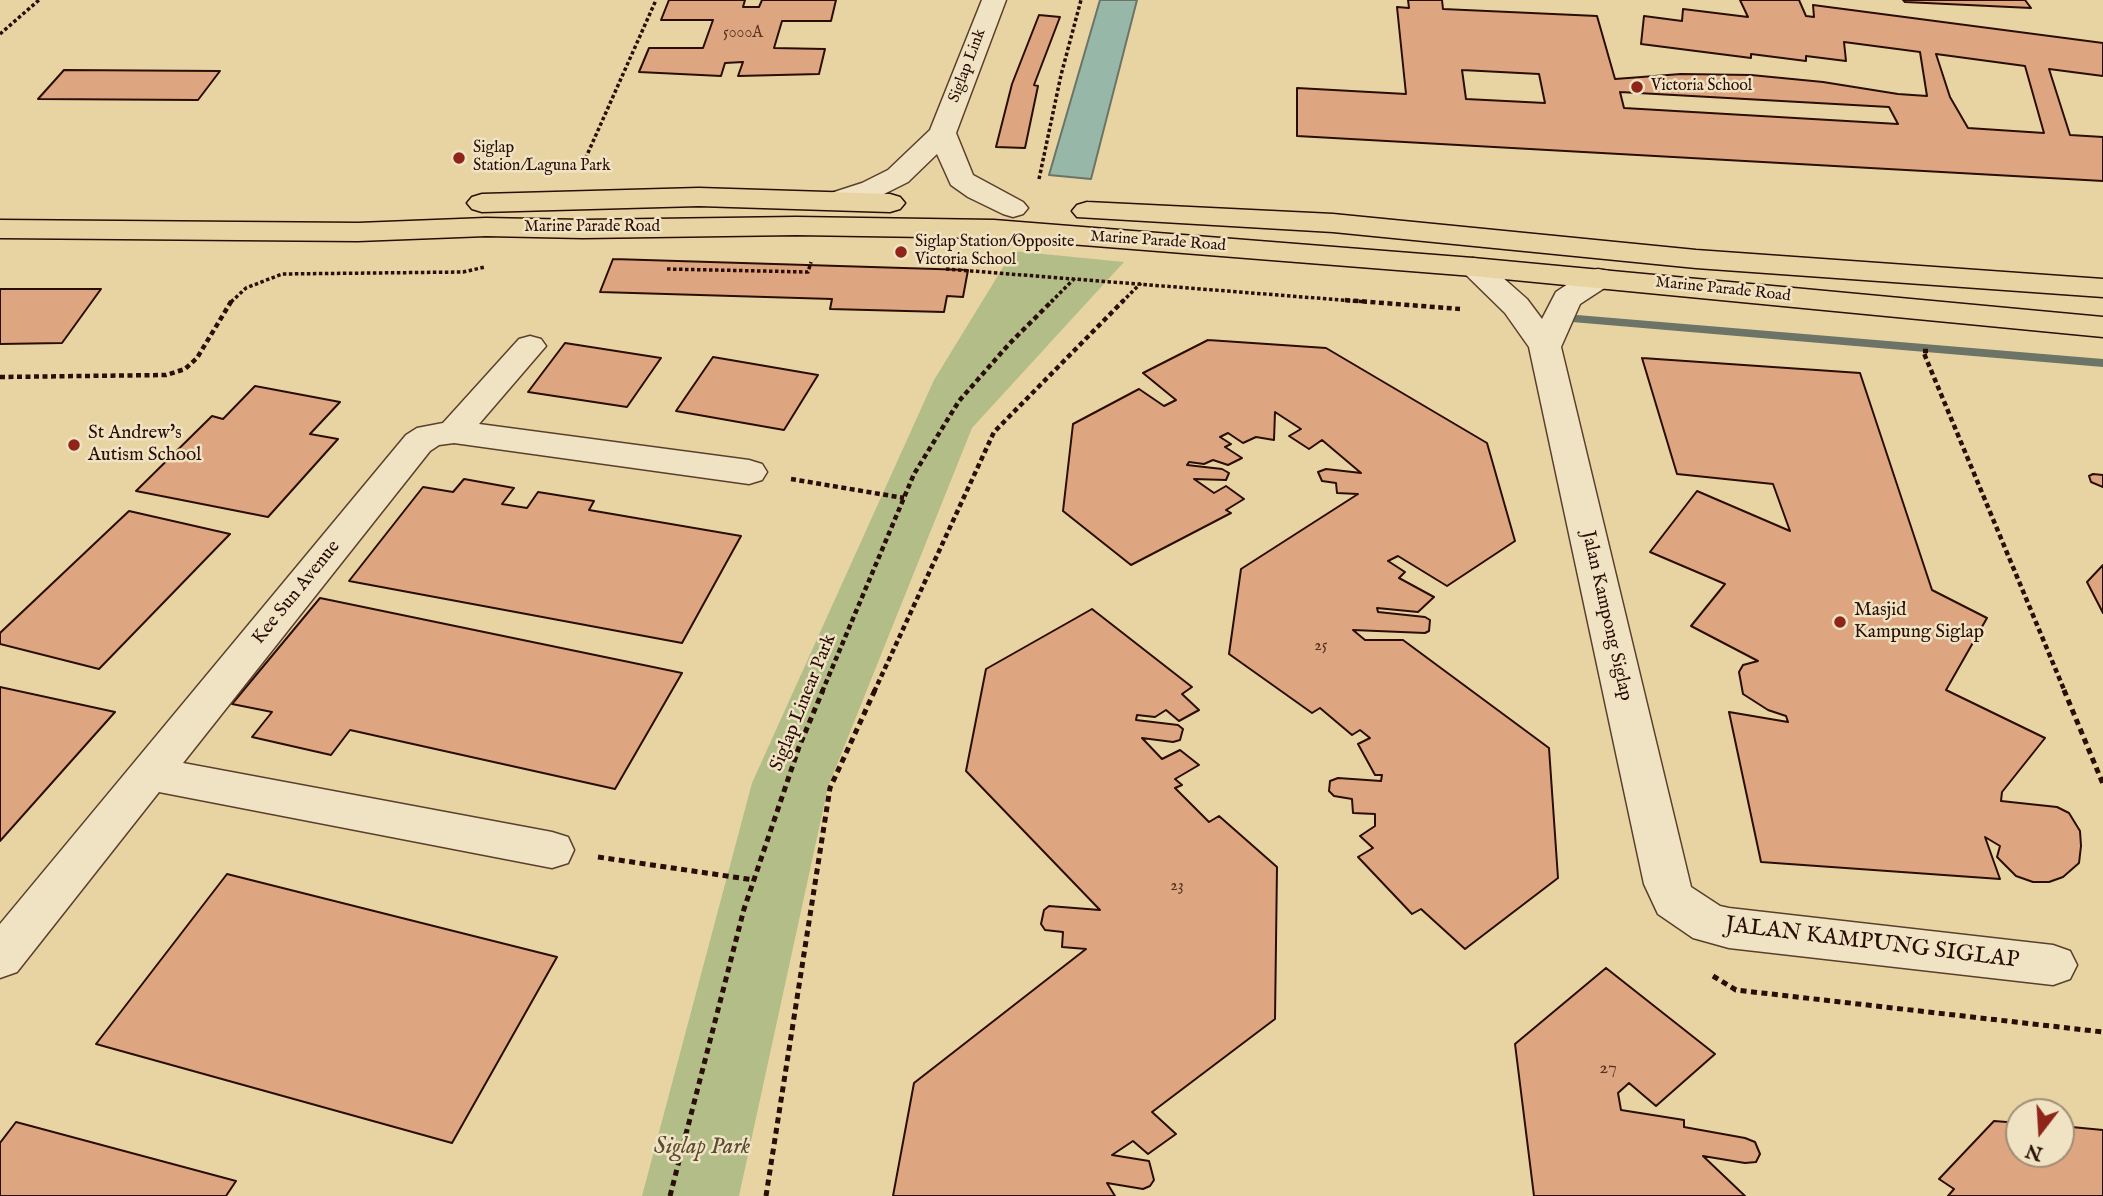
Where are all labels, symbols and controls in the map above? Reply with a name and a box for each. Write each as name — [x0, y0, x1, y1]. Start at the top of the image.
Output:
house number: 5000A — [723, 24, 763, 44]
street label: Siglap Link — [945, 26, 991, 106]
place label: Victoria School — [1651, 77, 1752, 97]
marker: Victoria School — [1629, 79, 1645, 95]
place label: Siglap Station/Laguna Park — [473, 139, 610, 177]
marker: Siglap Station/Laguna Park — [451, 150, 467, 166]
street label: Marine Parade Road — [524, 218, 660, 238]
street label: Marine Parade Road — [1090, 228, 1226, 256]
place label: Siglap Station/Opposite Victoria School — [915, 233, 1074, 271]
marker: Siglap Station/Opposite Victoria School — [893, 244, 909, 260]
street label: Marine Parade Road — [1654, 273, 1792, 307]
place label: St Andrew's Autism School — [88, 423, 201, 467]
marker: St Andrew's Autism School — [66, 437, 82, 453]
street label: Jalan Kampong Siglap — [1575, 529, 1637, 703]
street label: Kee Sun Avenue — [248, 536, 346, 650]
place label: Masjid Kampung Siglap — [1854, 600, 1984, 644]
marker: Masjid Kampung Siglap — [1832, 614, 1848, 630]
street label: Siglap Linear Park — [766, 631, 842, 775]
house number: 25 — [1314, 637, 1328, 657]
house number: 23 — [1170, 877, 1184, 897]
street label: JALAN KAMPUNG SIGLAP — [1724, 912, 2020, 976]
house number: 27 — [1599, 1058, 1617, 1080]
north arrow — [2005, 1098, 2075, 1168]
park label: Siglap Park — [654, 1134, 750, 1162]
text: N — [2023, 1137, 2046, 1165]

